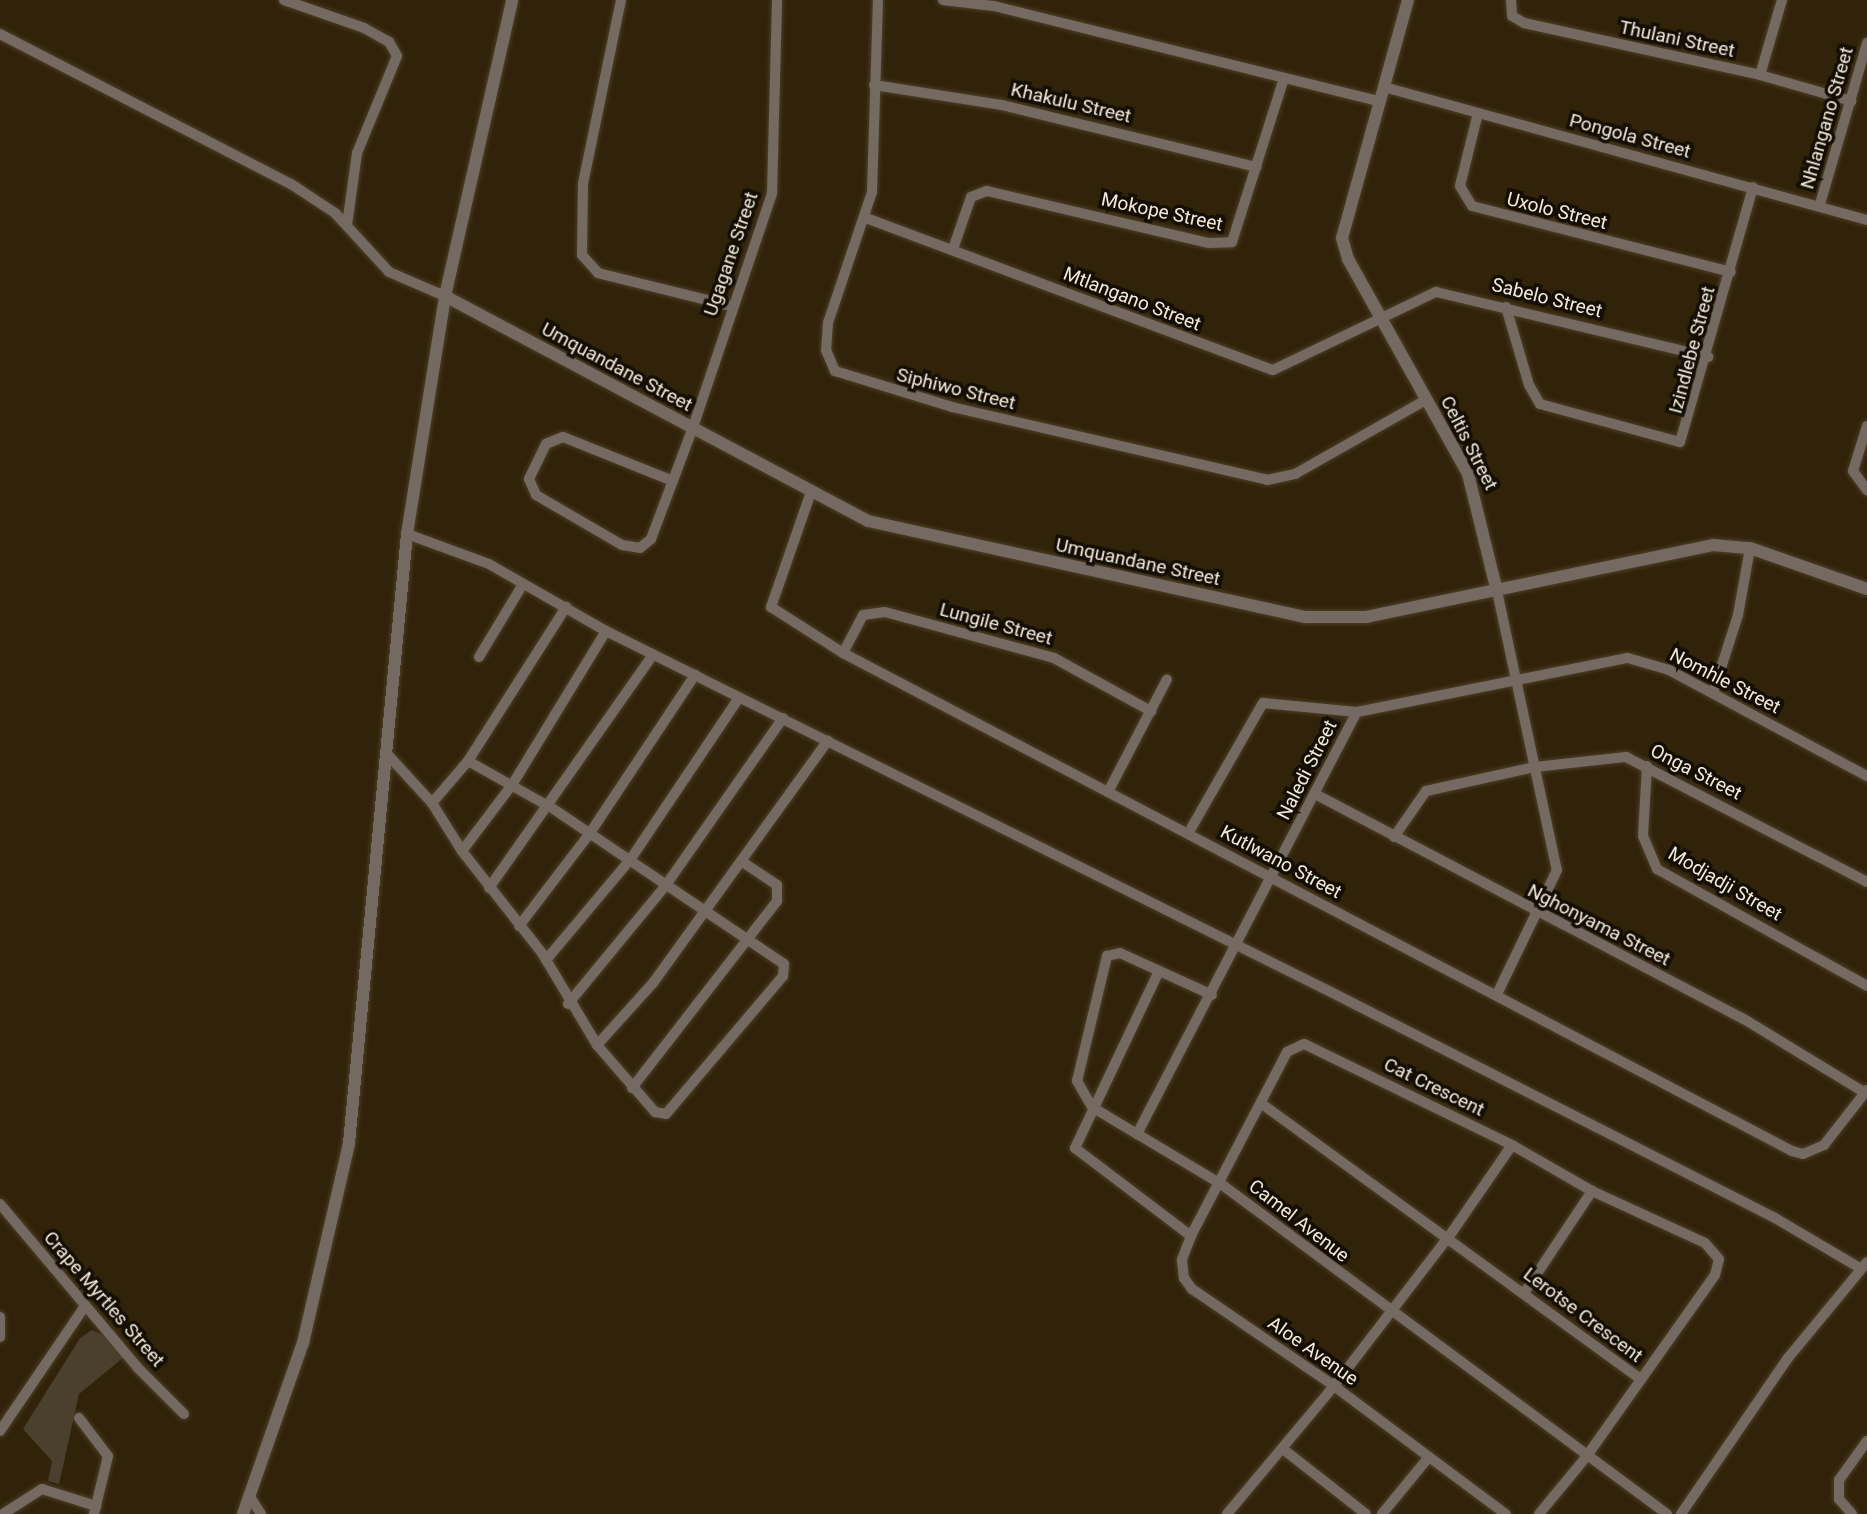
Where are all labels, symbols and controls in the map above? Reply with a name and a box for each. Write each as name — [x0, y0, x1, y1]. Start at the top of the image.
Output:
street label: Thulani Street — [1617, 16, 1737, 62]
street label: Nhlangano Street — [1796, 44, 1858, 192]
street label: Khakulu Street — [1009, 78, 1133, 128]
street label: Pongola Street — [1567, 109, 1693, 163]
street label: Mokope Street — [1099, 188, 1225, 236]
street label: Uxolo Street — [1504, 188, 1610, 234]
street label: Ugagane Street — [699, 189, 763, 319]
street label: Mtlangano Street — [1060, 262, 1204, 336]
street label: Sabelo Street — [1490, 273, 1604, 323]
street label: Izindlebe Street — [1664, 284, 1720, 416]
street label: Umquandane Street — [538, 318, 696, 416]
street label: Siphiwo Street — [894, 363, 1018, 415]
street label: Celtis Street — [1436, 392, 1502, 494]
street label: Umquandane Street — [1054, 533, 1222, 591]
street label: Lungile Street — [937, 598, 1055, 650]
street label: Nomhle Street — [1666, 643, 1784, 719]
street label: Naledi Street — [1272, 716, 1342, 824]
street label: Onga Street — [1647, 739, 1745, 805]
street label: Kutlwano Street — [1217, 821, 1345, 903]
street label: Modjadji Street — [1664, 842, 1786, 926]
street label: Nghonyama Street — [1524, 879, 1674, 971]
street label: Cat Crescent — [1380, 1053, 1488, 1121]
street label: Camel Avenue — [1244, 1175, 1354, 1267]
street label: Crape Myrtles Street — [39, 1227, 169, 1371]
street label: Lerotse Crescent — [1519, 1263, 1647, 1367]
street label: Aloe Avenue — [1264, 1312, 1362, 1390]

